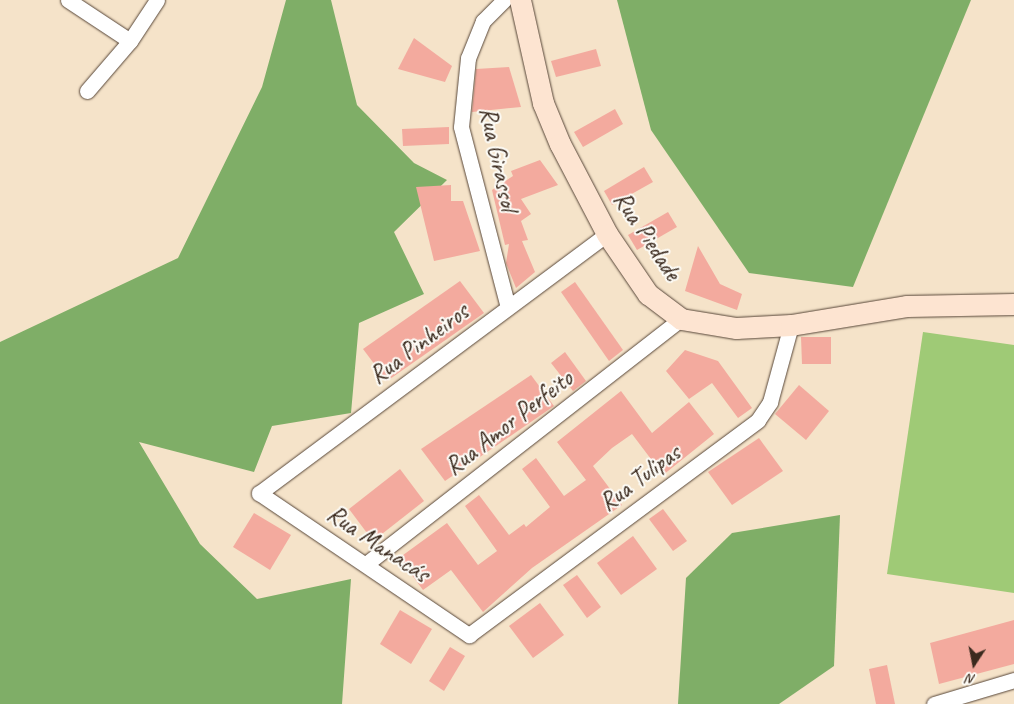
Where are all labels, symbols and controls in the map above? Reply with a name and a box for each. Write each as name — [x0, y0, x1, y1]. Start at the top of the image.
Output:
street label: Rua Girassol — [472, 105, 524, 213]
street label: Rua Piedade — [606, 186, 688, 286]
street label: Rua Pinheiros — [364, 297, 474, 391]
street label: Rua Amor Perfeito — [439, 364, 579, 482]
street label: Rua Tulipas — [594, 438, 686, 518]
street label: Rua Manacás — [321, 499, 435, 589]
north arrow — [949, 639, 999, 689]
text: N — [965, 670, 977, 688]

